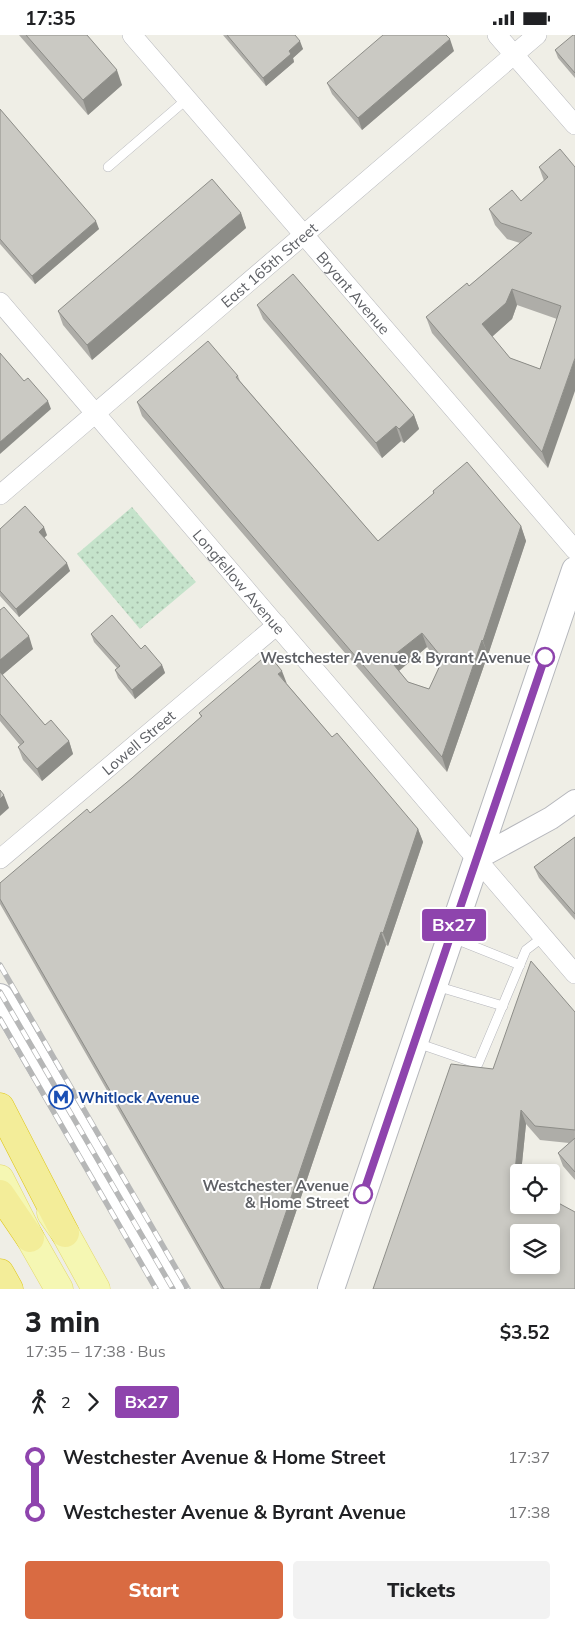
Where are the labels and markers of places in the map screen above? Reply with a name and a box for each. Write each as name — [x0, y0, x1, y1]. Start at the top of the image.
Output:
marker: Westchester Avenue & Byrant Avenue — [535, 647, 555, 667]
place label: Westchester Avenue & Byrant Avenue — [260, 648, 531, 667]
metro station icon: Whitlock Avenue — [48, 1084, 74, 1110]
place label: Whitlock Avenue — [78, 1088, 199, 1107]
place label: Westchester Avenue & Home Street — [202, 1176, 349, 1212]
marker: Westchester Avenue & Home Street — [353, 1184, 373, 1204]

